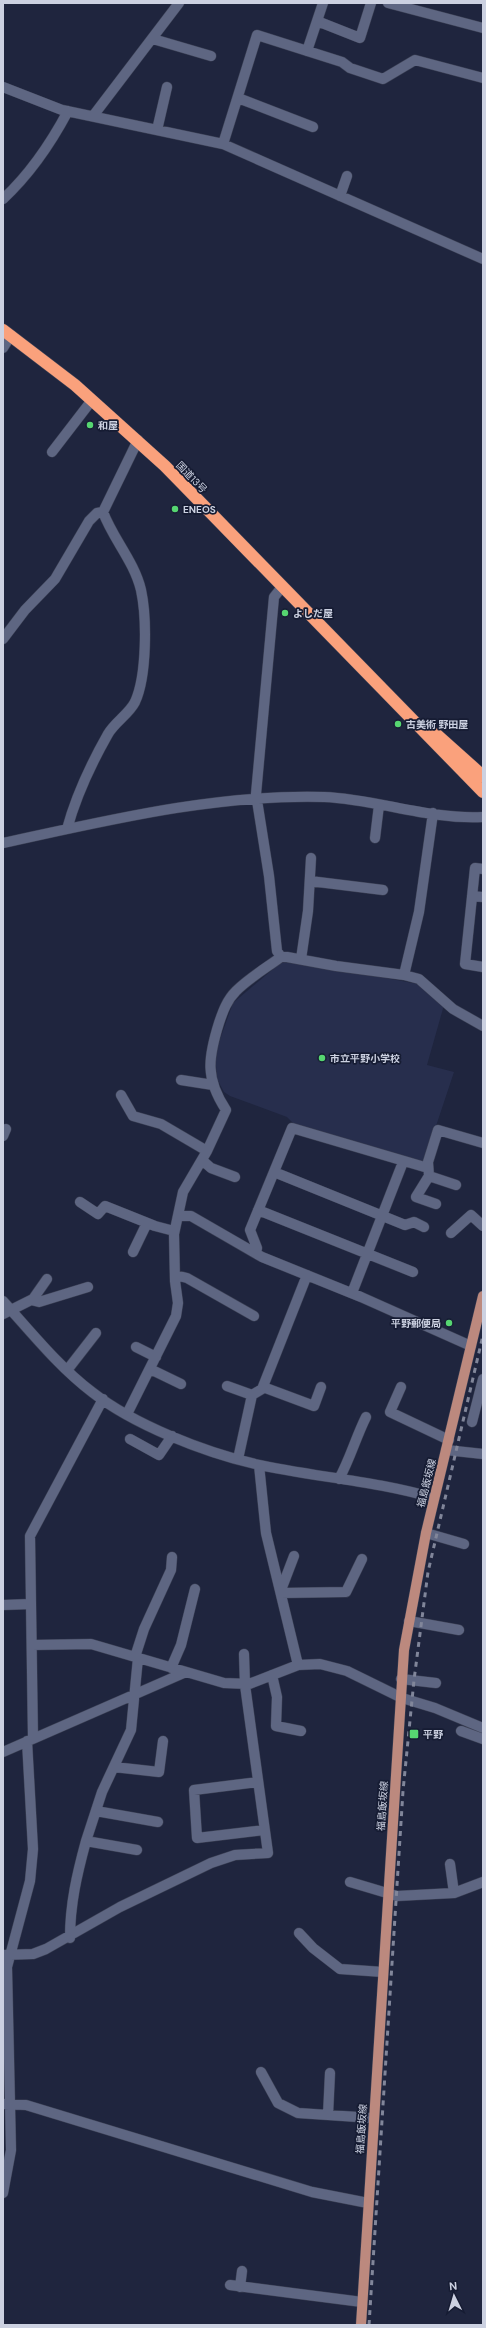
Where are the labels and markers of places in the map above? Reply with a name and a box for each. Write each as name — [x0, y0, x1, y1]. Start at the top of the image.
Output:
place label: 和屋 — [98, 419, 118, 432]
marker: 和屋 — [85, 420, 95, 430]
place label: ENEOS — [183, 503, 216, 516]
marker: ENEOS — [170, 504, 180, 514]
place label: よしだ屋 — [293, 607, 333, 620]
marker: よしだ屋 — [280, 608, 290, 618]
place label: 古美術 野田屋 — [406, 718, 468, 731]
marker: 古美術 野田屋 — [393, 719, 403, 729]
place label: 市立平野小学校 — [330, 1052, 400, 1065]
marker: 市立平野小学校 — [317, 1053, 327, 1063]
place label: 平野郵便局 — [391, 1317, 441, 1330]
marker: 平野郵便局 — [444, 1318, 454, 1328]
marker: 平野 — [408, 1728, 420, 1740]
place label: 平野 — [423, 1728, 444, 1741]

